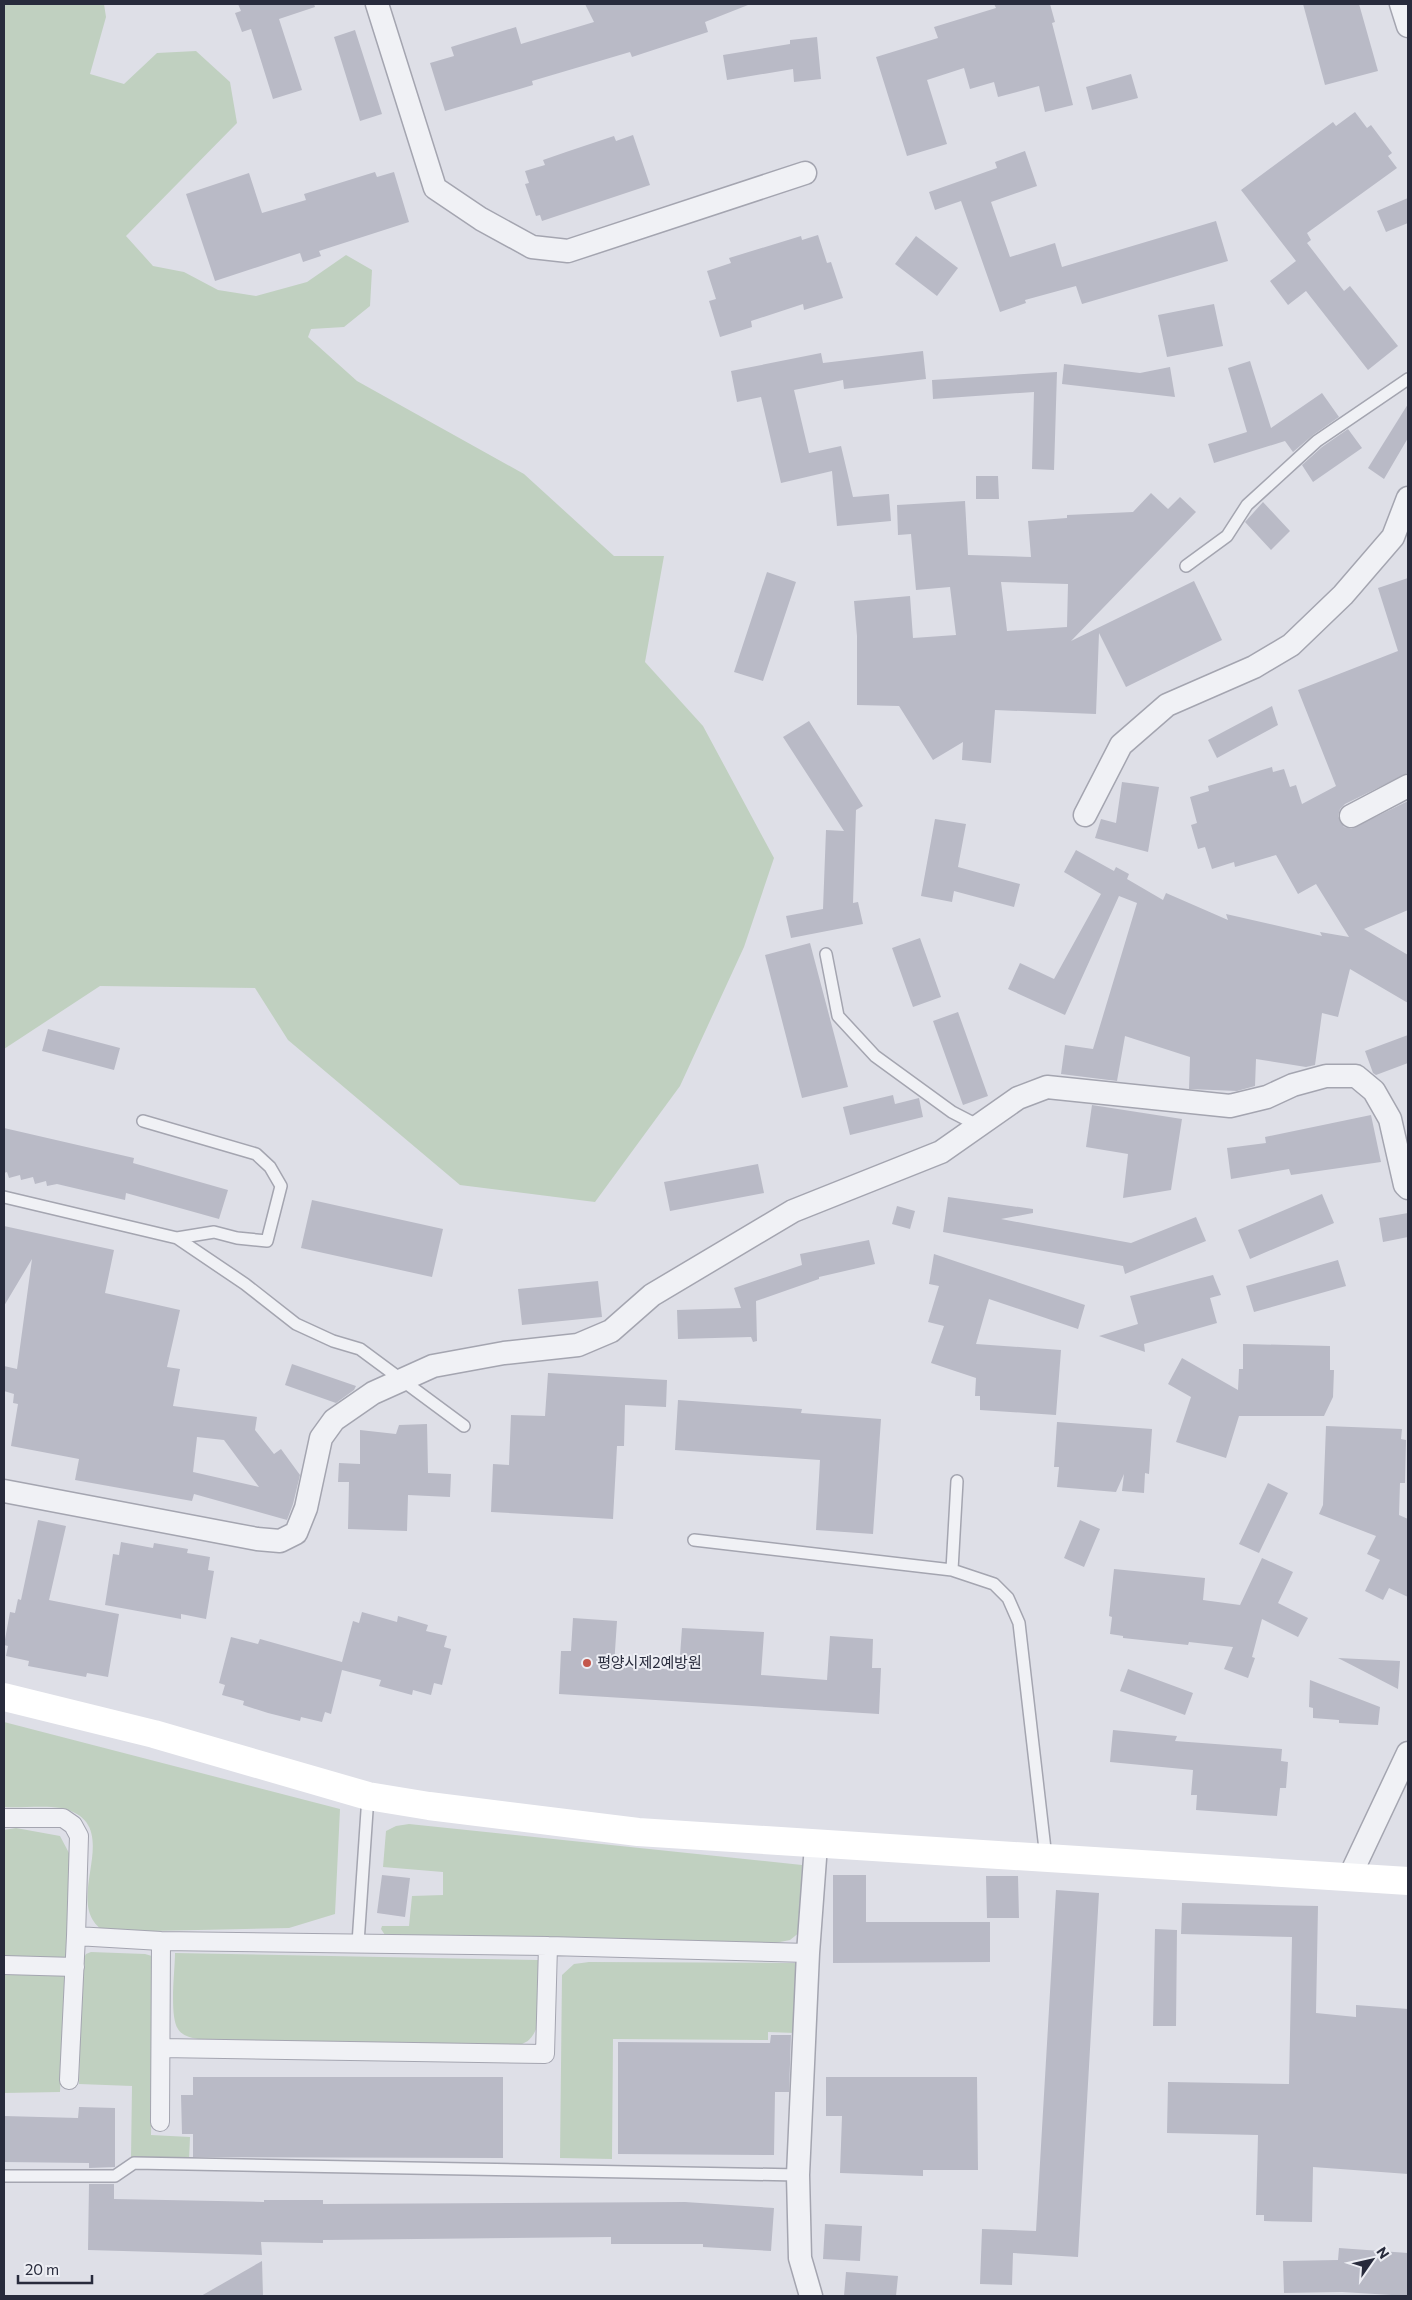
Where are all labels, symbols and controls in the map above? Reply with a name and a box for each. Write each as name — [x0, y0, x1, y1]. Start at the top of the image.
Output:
place label: 평양시제2예방원 — [597, 1653, 702, 1671]
marker: 평양시제2예방원 — [581, 1657, 593, 1669]
north arrow — [1347, 2235, 1397, 2285]
text: N — [1373, 2243, 1393, 2262]
scale bar — [18, 2252, 91, 2284]
text: 20 m — [25, 2260, 59, 2278]

